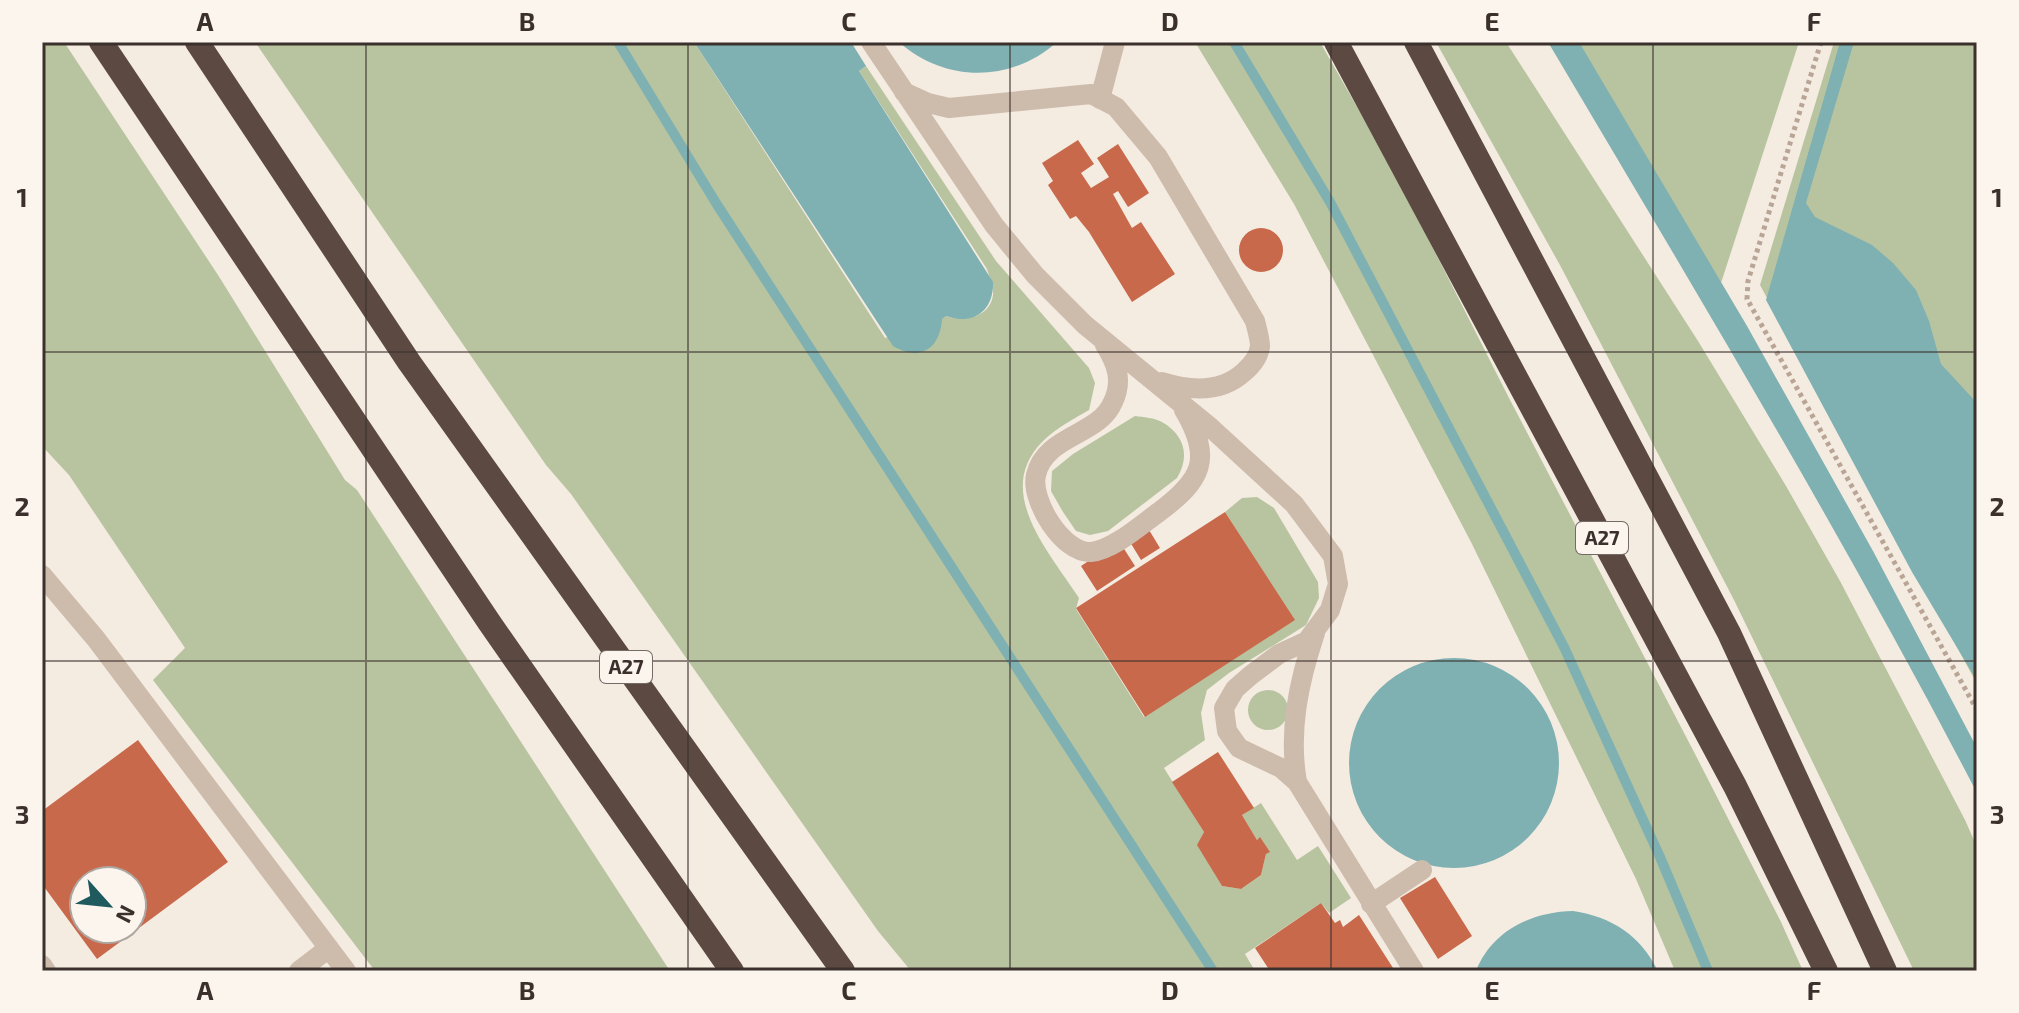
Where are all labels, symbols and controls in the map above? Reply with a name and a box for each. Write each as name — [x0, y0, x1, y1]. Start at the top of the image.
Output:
text: A — [197, 5, 214, 36]
text: B — [519, 5, 535, 36]
text: C — [841, 5, 857, 36]
text: D — [1161, 5, 1179, 36]
text: E — [1484, 5, 1500, 36]
text: F — [1807, 5, 1821, 36]
text: 1 — [16, 181, 28, 212]
text: 1 — [1991, 181, 2003, 212]
text: 2 — [14, 490, 30, 521]
text: 2 — [1989, 490, 2005, 521]
road number: A27 — [1576, 522, 1628, 554]
road number: A27 — [600, 651, 652, 683]
text: 3 — [15, 798, 29, 829]
text: 3 — [1990, 798, 2004, 829]
north arrow — [68, 865, 148, 945]
text: N — [112, 902, 142, 928]
text: A — [197, 974, 214, 1005]
text: B — [519, 974, 535, 1005]
text: C — [841, 974, 857, 1005]
text: D — [1161, 974, 1179, 1005]
text: E — [1484, 974, 1500, 1005]
text: F — [1807, 974, 1821, 1005]

